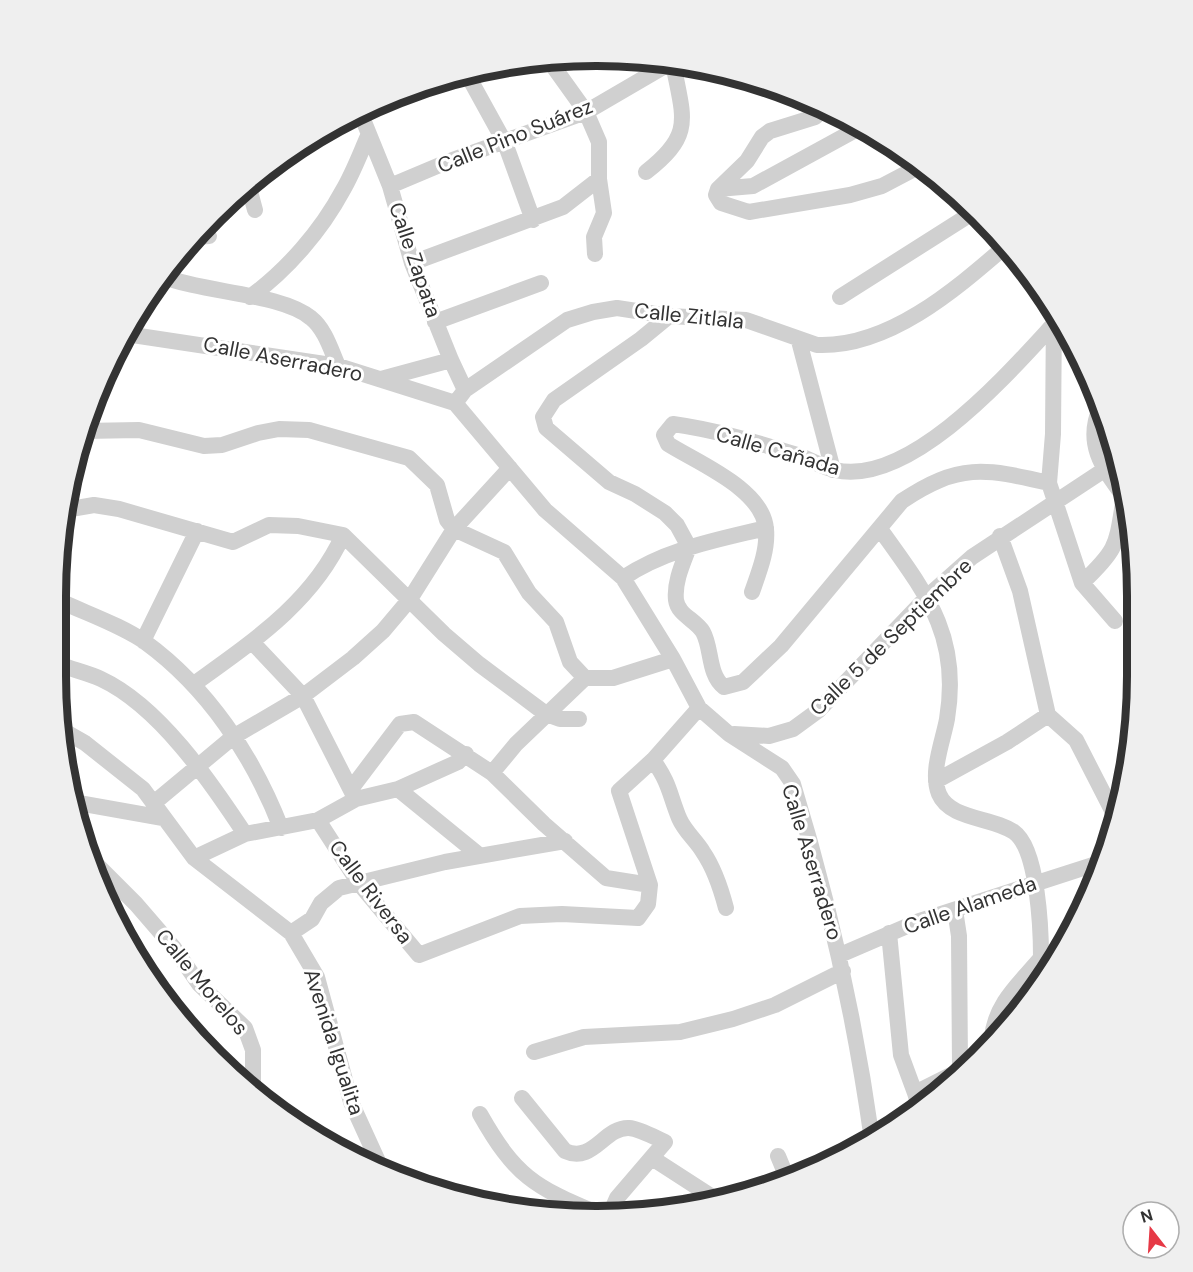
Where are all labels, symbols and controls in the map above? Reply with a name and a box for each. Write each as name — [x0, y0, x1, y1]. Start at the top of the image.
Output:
street label: Calle Pino Suárez — [433, 92, 597, 180]
street label: Calle Zapata — [382, 199, 448, 321]
street label: Calle Zitlala — [633, 296, 745, 336]
street label: Calle Aserradero — [201, 330, 365, 388]
street label: Calle Cañada — [713, 420, 843, 482]
street label: Calle 5 de Septiembre — [804, 552, 978, 722]
street label: Calle Aserradero — [775, 781, 849, 943]
street label: Calle Riversa — [323, 834, 419, 950]
street label: Calle Alameda — [900, 869, 1040, 941]
street label: Calle Morelos — [149, 923, 255, 1041]
street label: Avenida Igualita — [297, 965, 371, 1119]
north arrow — [1121, 1200, 1181, 1260]
text: N — [1138, 1204, 1155, 1228]

